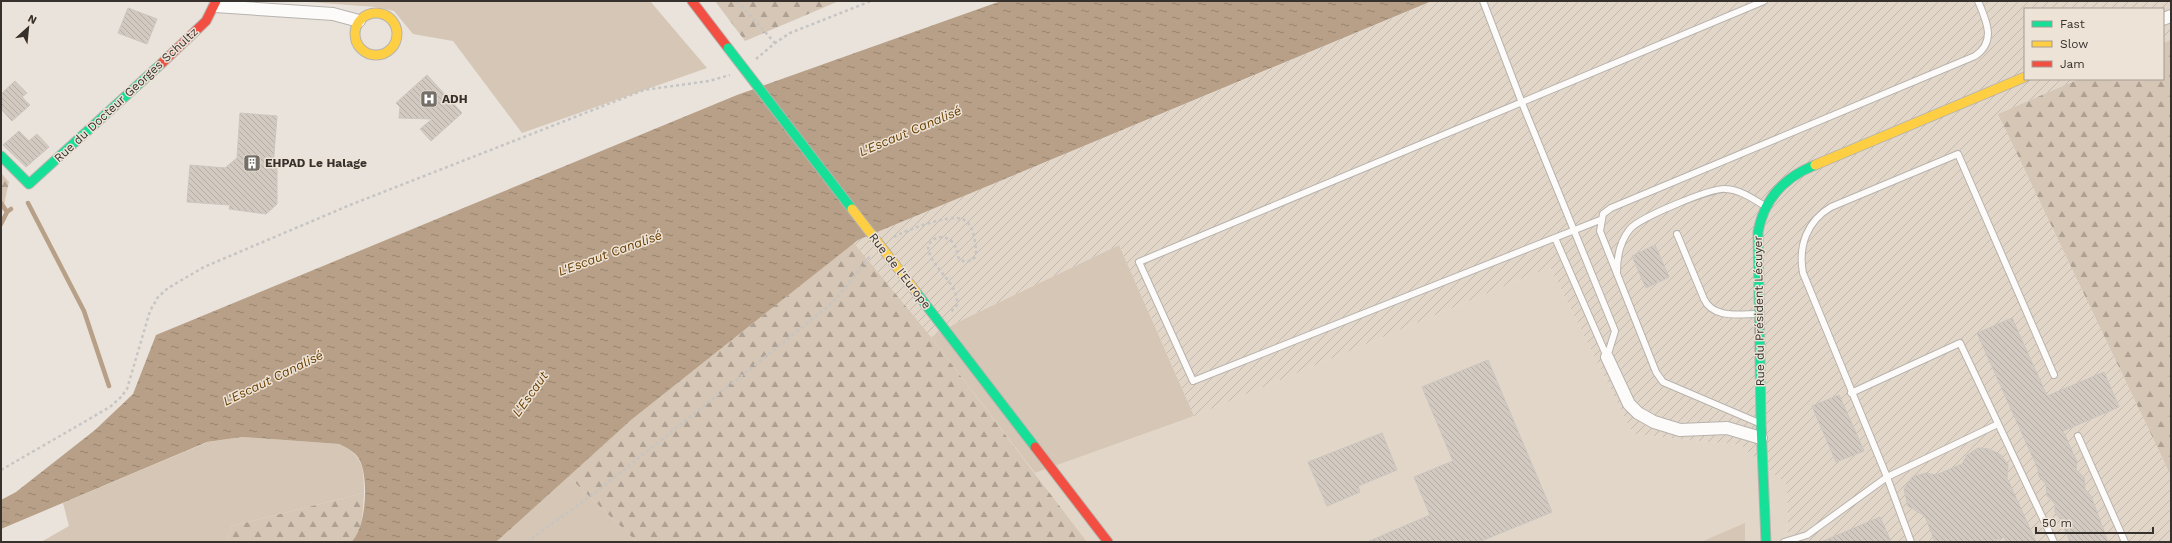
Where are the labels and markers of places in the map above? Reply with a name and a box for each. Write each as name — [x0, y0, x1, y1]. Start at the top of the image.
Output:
hospital icon: ADH — [419, 89, 439, 109]
place label: ADH — [442, 92, 468, 106]
building icon: EHPAD Le Halage — [242, 153, 262, 173]
place label: EHPAD Le Halage — [265, 156, 367, 170]

